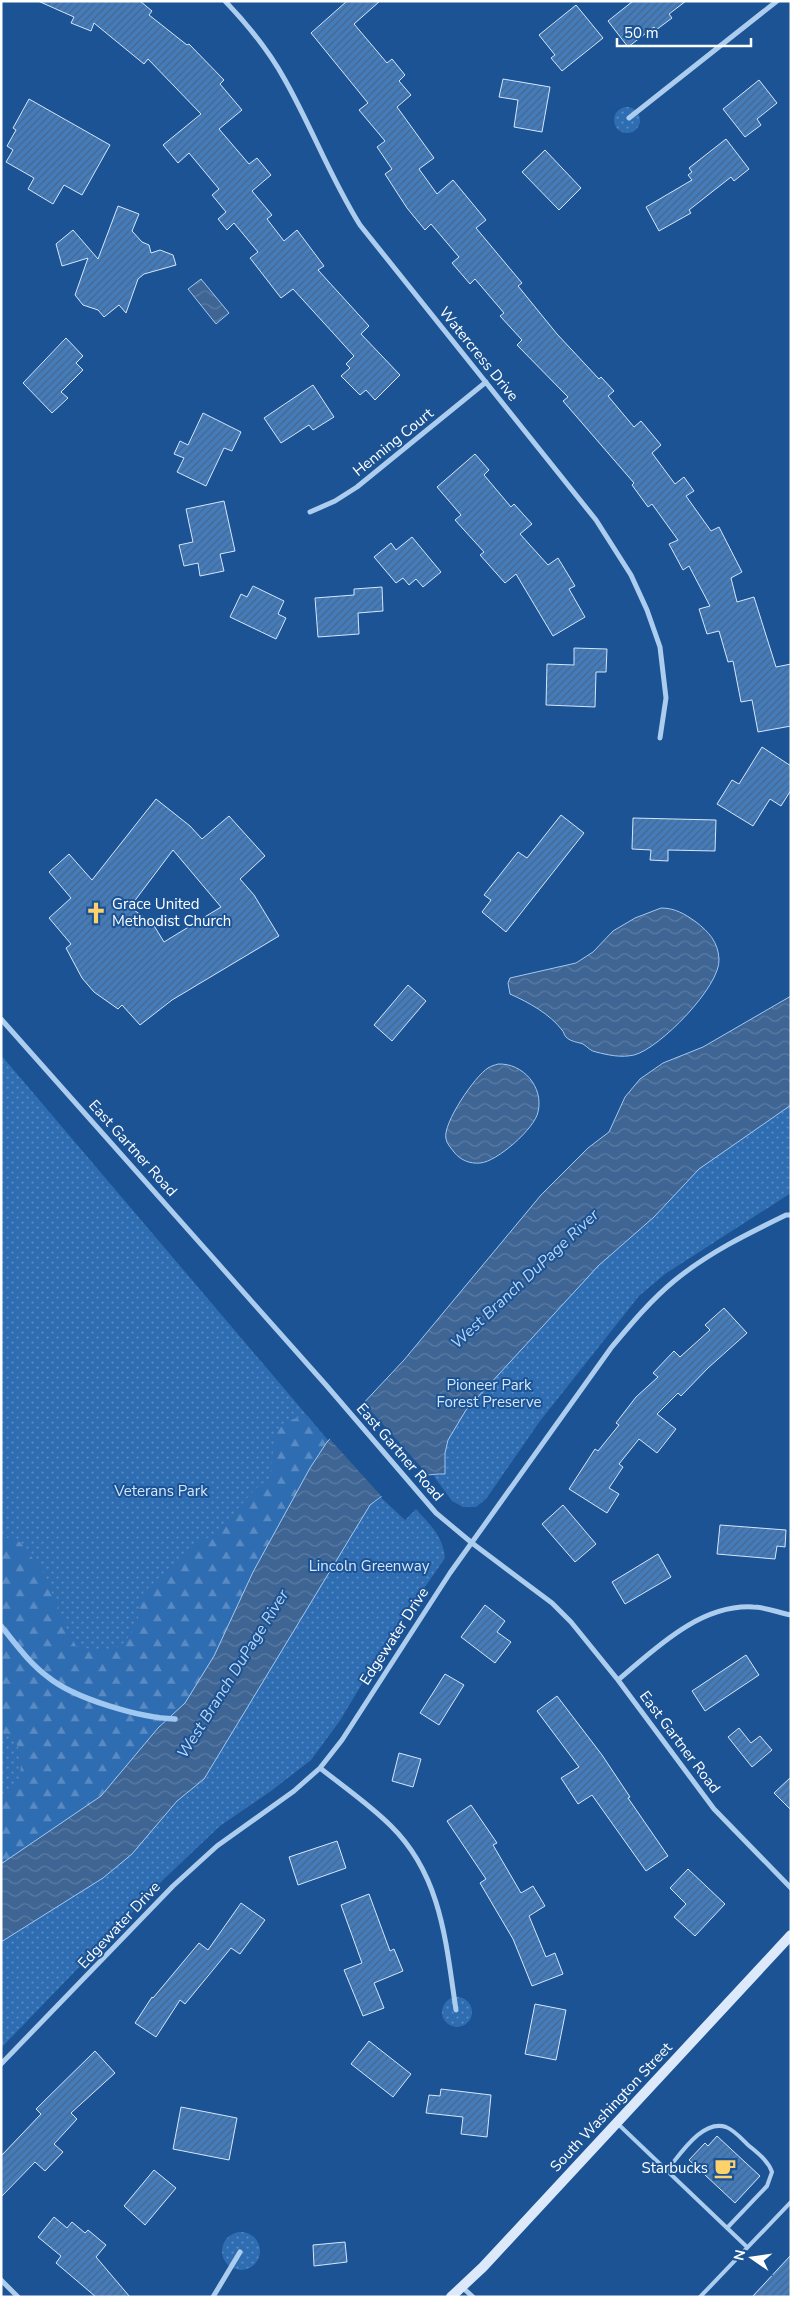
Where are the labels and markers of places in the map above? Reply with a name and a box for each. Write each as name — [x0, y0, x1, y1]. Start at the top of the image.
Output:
place label: Grace United Methodist Church — [112, 894, 231, 931]
church icon: Grace United Methodist Church — [83, 900, 109, 926]
cafe icon: Starbucks — [712, 2155, 738, 2181]
place label: Starbucks — [642, 2158, 708, 2178]

